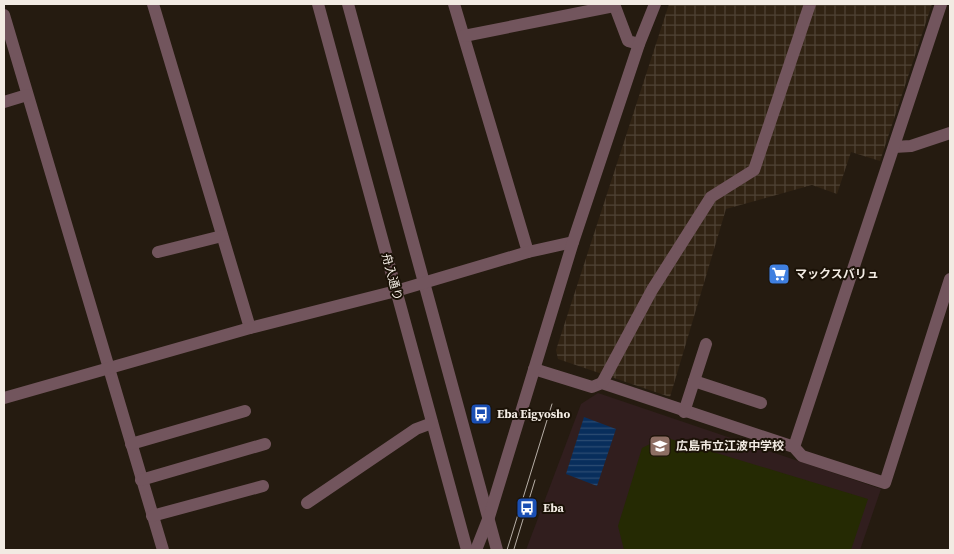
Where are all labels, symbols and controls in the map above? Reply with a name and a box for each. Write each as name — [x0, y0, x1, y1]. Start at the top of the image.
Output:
street label: 舟入通り — [378, 252, 406, 302]
supermarket icon: マックスバリュ — [767, 262, 791, 286]
place label: マックスバリュ — [795, 266, 879, 282]
bus stop icon: Eba Eigyosho — [469, 402, 493, 426]
place label: Eba Eigyosho — [497, 406, 570, 422]
school or university icon: 広島市立江波中学校 — [648, 434, 672, 458]
place label: 広島市立江波中学校 — [676, 438, 784, 454]
bus stop icon: Eba — [515, 496, 539, 520]
place label: Eba — [543, 500, 564, 516]

